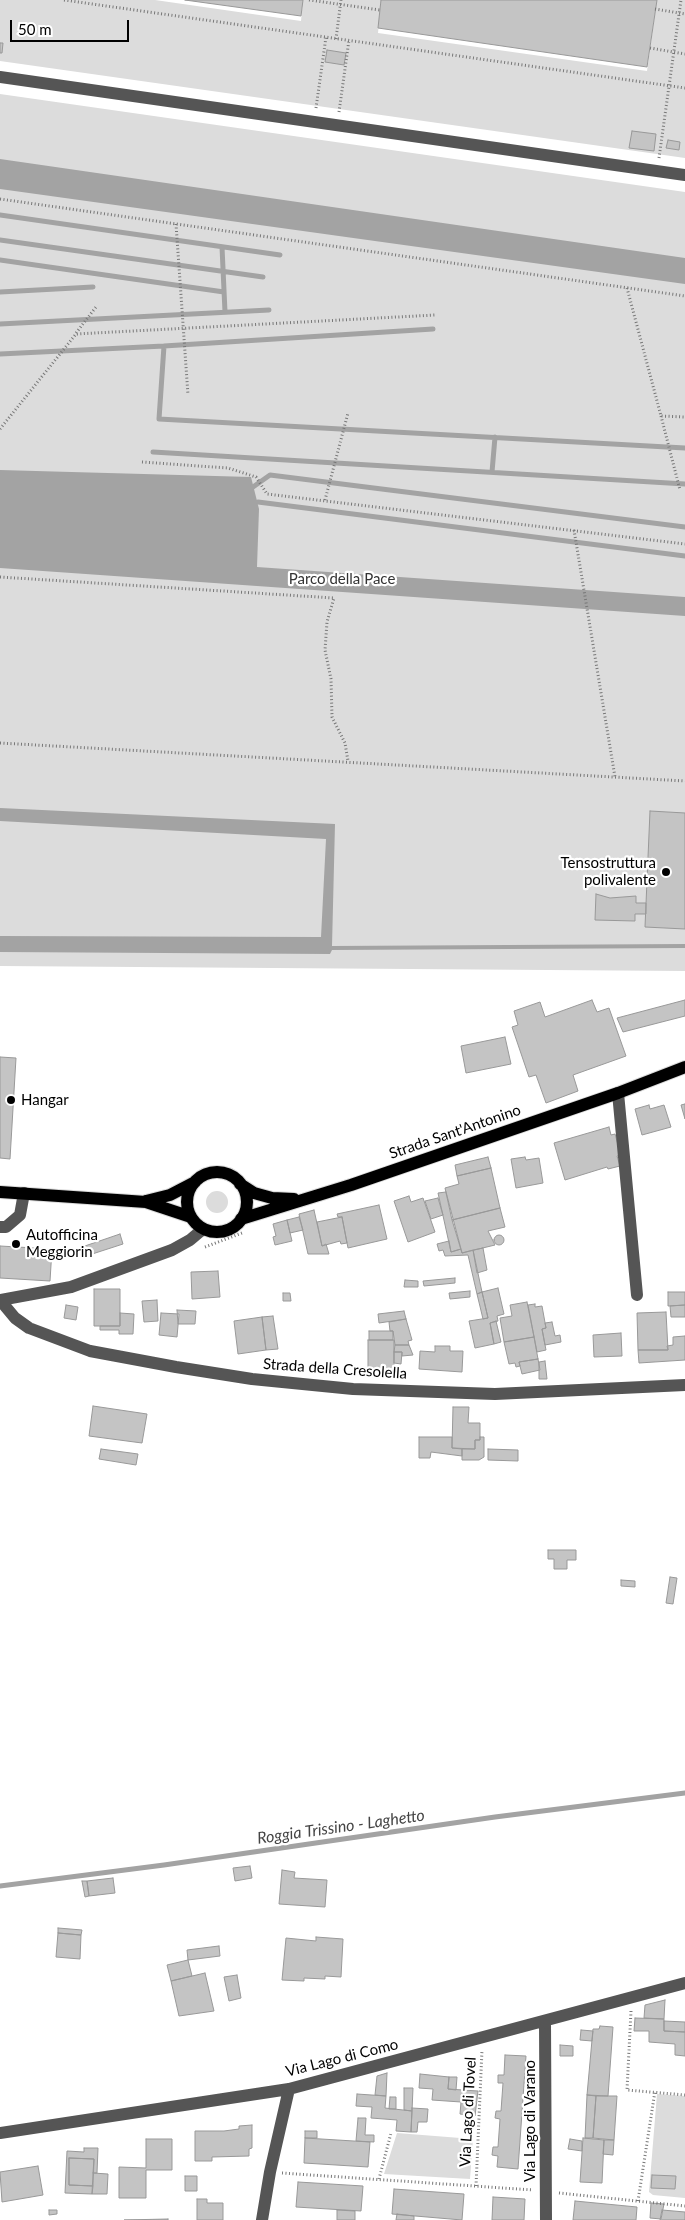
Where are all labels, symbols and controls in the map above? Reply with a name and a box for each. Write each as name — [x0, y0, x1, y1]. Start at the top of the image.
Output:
scale bar — [12, 10, 131, 42]
text: 50 m — [18, 20, 52, 38]
park label: Parco della Pace — [289, 570, 395, 588]
place label: Tensostruttura polivalente — [561, 854, 656, 889]
marker: Tensostruttura polivalente — [660, 866, 672, 878]
place label: Hangar — [21, 1091, 69, 1109]
marker: Hangar — [5, 1094, 17, 1106]
street label: Strada Sant'Antonino — [387, 1101, 523, 1163]
place label: Autofficina Meggiorin — [26, 1226, 98, 1261]
marker: Autofficina Meggiorin — [10, 1238, 22, 1250]
street label: Strada della Cresolella — [262, 1355, 408, 1383]
water label: Roggia Trissino - Laghetto — [256, 1806, 426, 1848]
street label: Via Lago di Como — [284, 2035, 400, 2081]
street label: Via Lago di Tovel — [456, 2056, 480, 2168]
street label: Via Lago di Varano — [521, 2060, 539, 2182]

